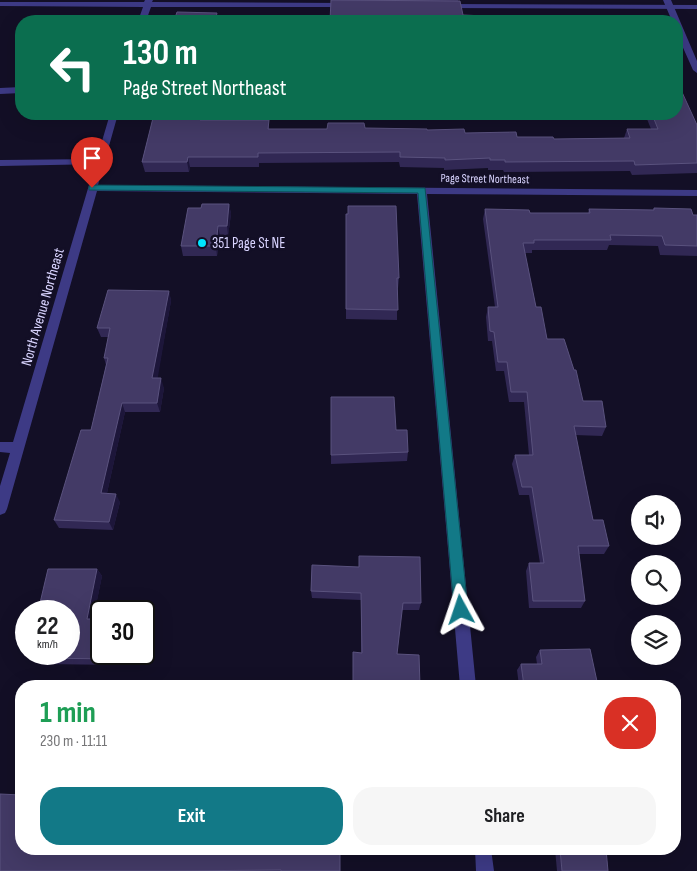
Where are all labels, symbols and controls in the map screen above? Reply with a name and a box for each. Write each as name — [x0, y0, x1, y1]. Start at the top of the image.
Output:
text: 130 m — [123, 32, 198, 75]
icon: left — [40, 35, 105, 100]
text: Page Street Northeast — [123, 75, 286, 102]
pin — [71, 137, 113, 188]
icon: arrive — [78, 144, 106, 172]
street label: Page Street Northeast — [440, 171, 530, 187]
place label: 351 Page St NE — [212, 234, 285, 253]
marker: 351 Page St NE — [196, 237, 208, 249]
street label: North Avenue Northeast — [17, 245, 69, 368]
map controls — [631, 495, 681, 665]
button: sound — [631, 495, 681, 545]
button: search — [631, 555, 681, 605]
position arrow — [434, 583, 486, 635]
speed limit sign: 30 — [90, 600, 155, 665]
text: 22 — [37, 611, 58, 642]
button: layers — [631, 615, 681, 665]
text: km/h — [37, 637, 58, 652]
text: 1 min — [40, 695, 96, 731]
button: close — [604, 697, 656, 749]
text: 230 m · 11:11 — [40, 732, 107, 751]
button: Exit — [40, 787, 343, 845]
button: Share — [353, 787, 656, 845]

